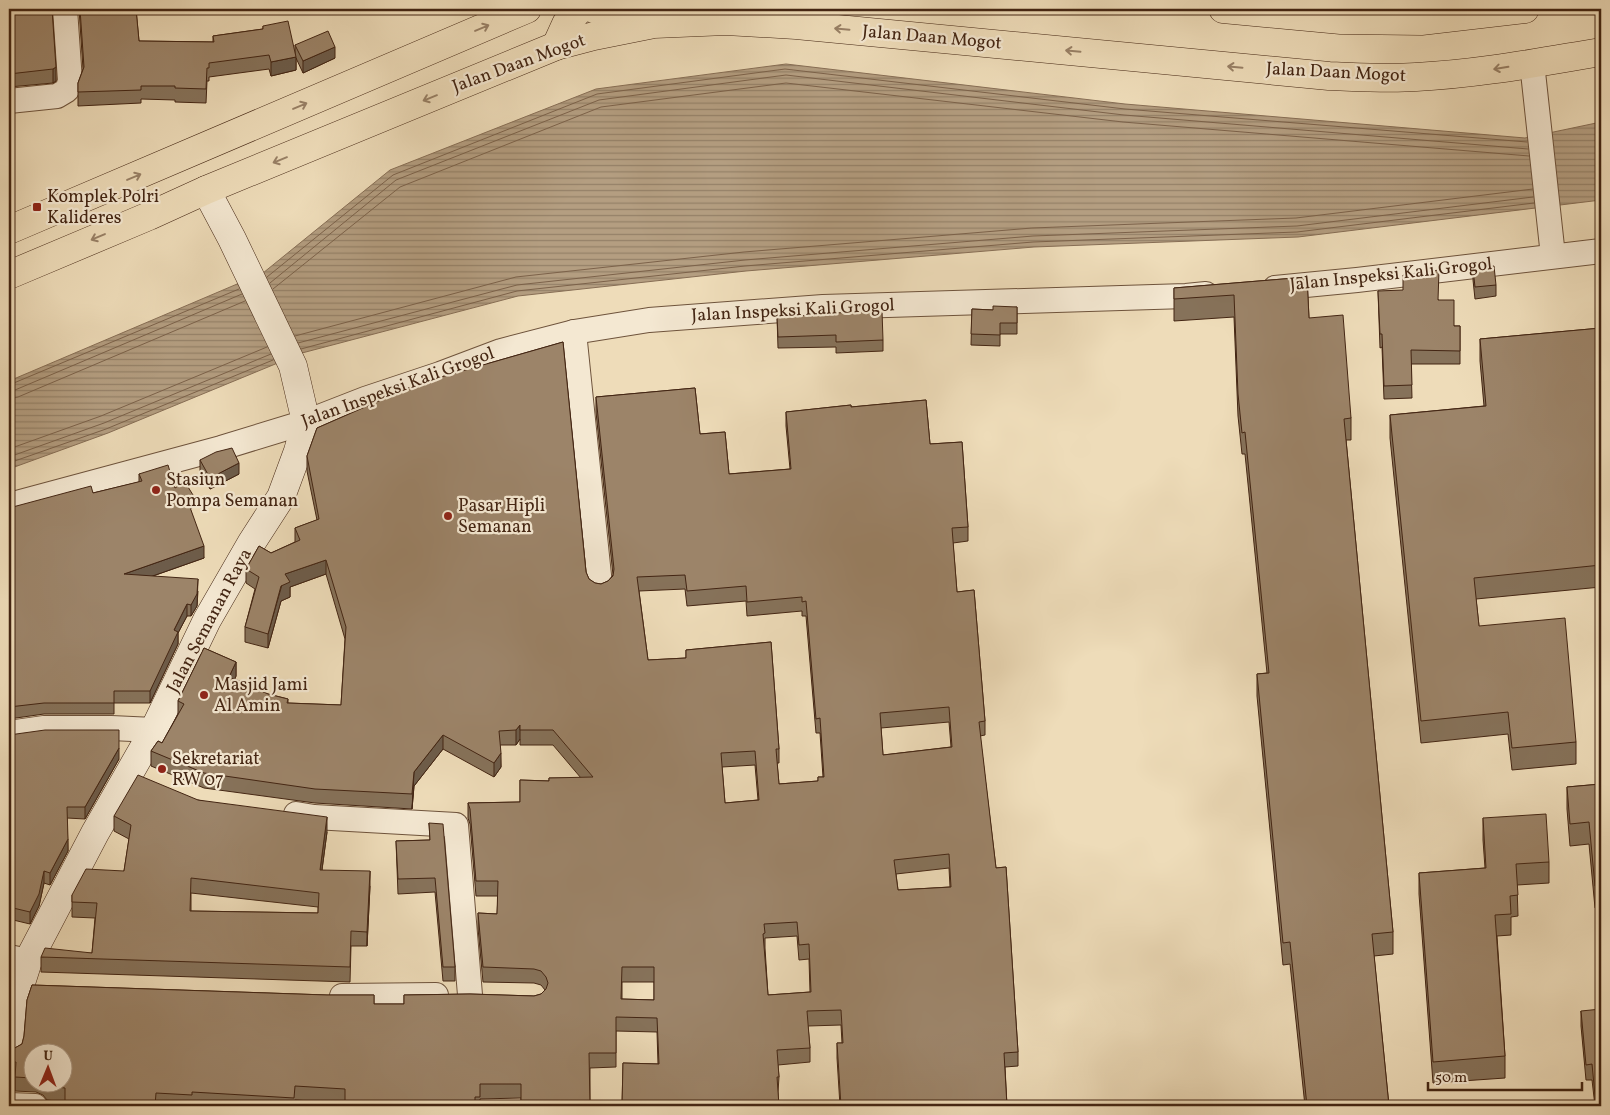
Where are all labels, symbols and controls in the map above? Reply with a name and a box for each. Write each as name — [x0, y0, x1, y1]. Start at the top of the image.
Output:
street label: Jalan Daan Mogot — [861, 19, 1003, 57]
one-way arrow — [474, 23, 489, 33]
one-way arrow — [834, 24, 850, 34]
street label: Jalan Daan Mogot — [449, 28, 589, 100]
one-way arrow — [1065, 47, 1081, 56]
street label: Jalan Daan Mogot — [1265, 57, 1407, 89]
one-way arrow — [1227, 62, 1243, 72]
one-way arrow — [1494, 63, 1510, 73]
one-way arrow — [423, 94, 438, 103]
one-way arrow — [292, 101, 307, 111]
one-way arrow — [273, 155, 288, 165]
one-way arrow — [126, 171, 141, 181]
place label: Komplek Polri Kalideres — [47, 185, 159, 231]
marker: Komplek Polri Kalideres — [31, 201, 43, 213]
one-way arrow — [91, 233, 106, 243]
street label: Jalan Inspeksi Kali Grogol — [1288, 252, 1494, 298]
street label: Jalan Inspeksi Kali Grogol — [691, 293, 895, 329]
street label: Jalan Inspeksi Kali Grogol — [298, 341, 498, 435]
place label: Stasiun Pompa Semanan — [166, 468, 299, 514]
marker: Stasiun Pompa Semanan — [150, 484, 162, 496]
place label: Pasar Hipli Semanan — [458, 494, 545, 540]
marker: Pasar Hipli Semanan — [442, 510, 454, 522]
street label: Jalan Semanan Raya — [161, 544, 259, 698]
place label: Masjid Jami Al Amin — [214, 673, 308, 719]
marker: Masjid Jami Al Amin — [198, 689, 210, 701]
place label: Sekretariat RW 07 — [172, 747, 260, 793]
marker: Sekretariat RW 07 — [156, 763, 168, 775]
north arrow — [22, 1042, 72, 1092]
text: U — [43, 1047, 54, 1066]
scale bar — [1428, 1060, 1581, 1092]
text: 50 m — [1435, 1068, 1467, 1089]

